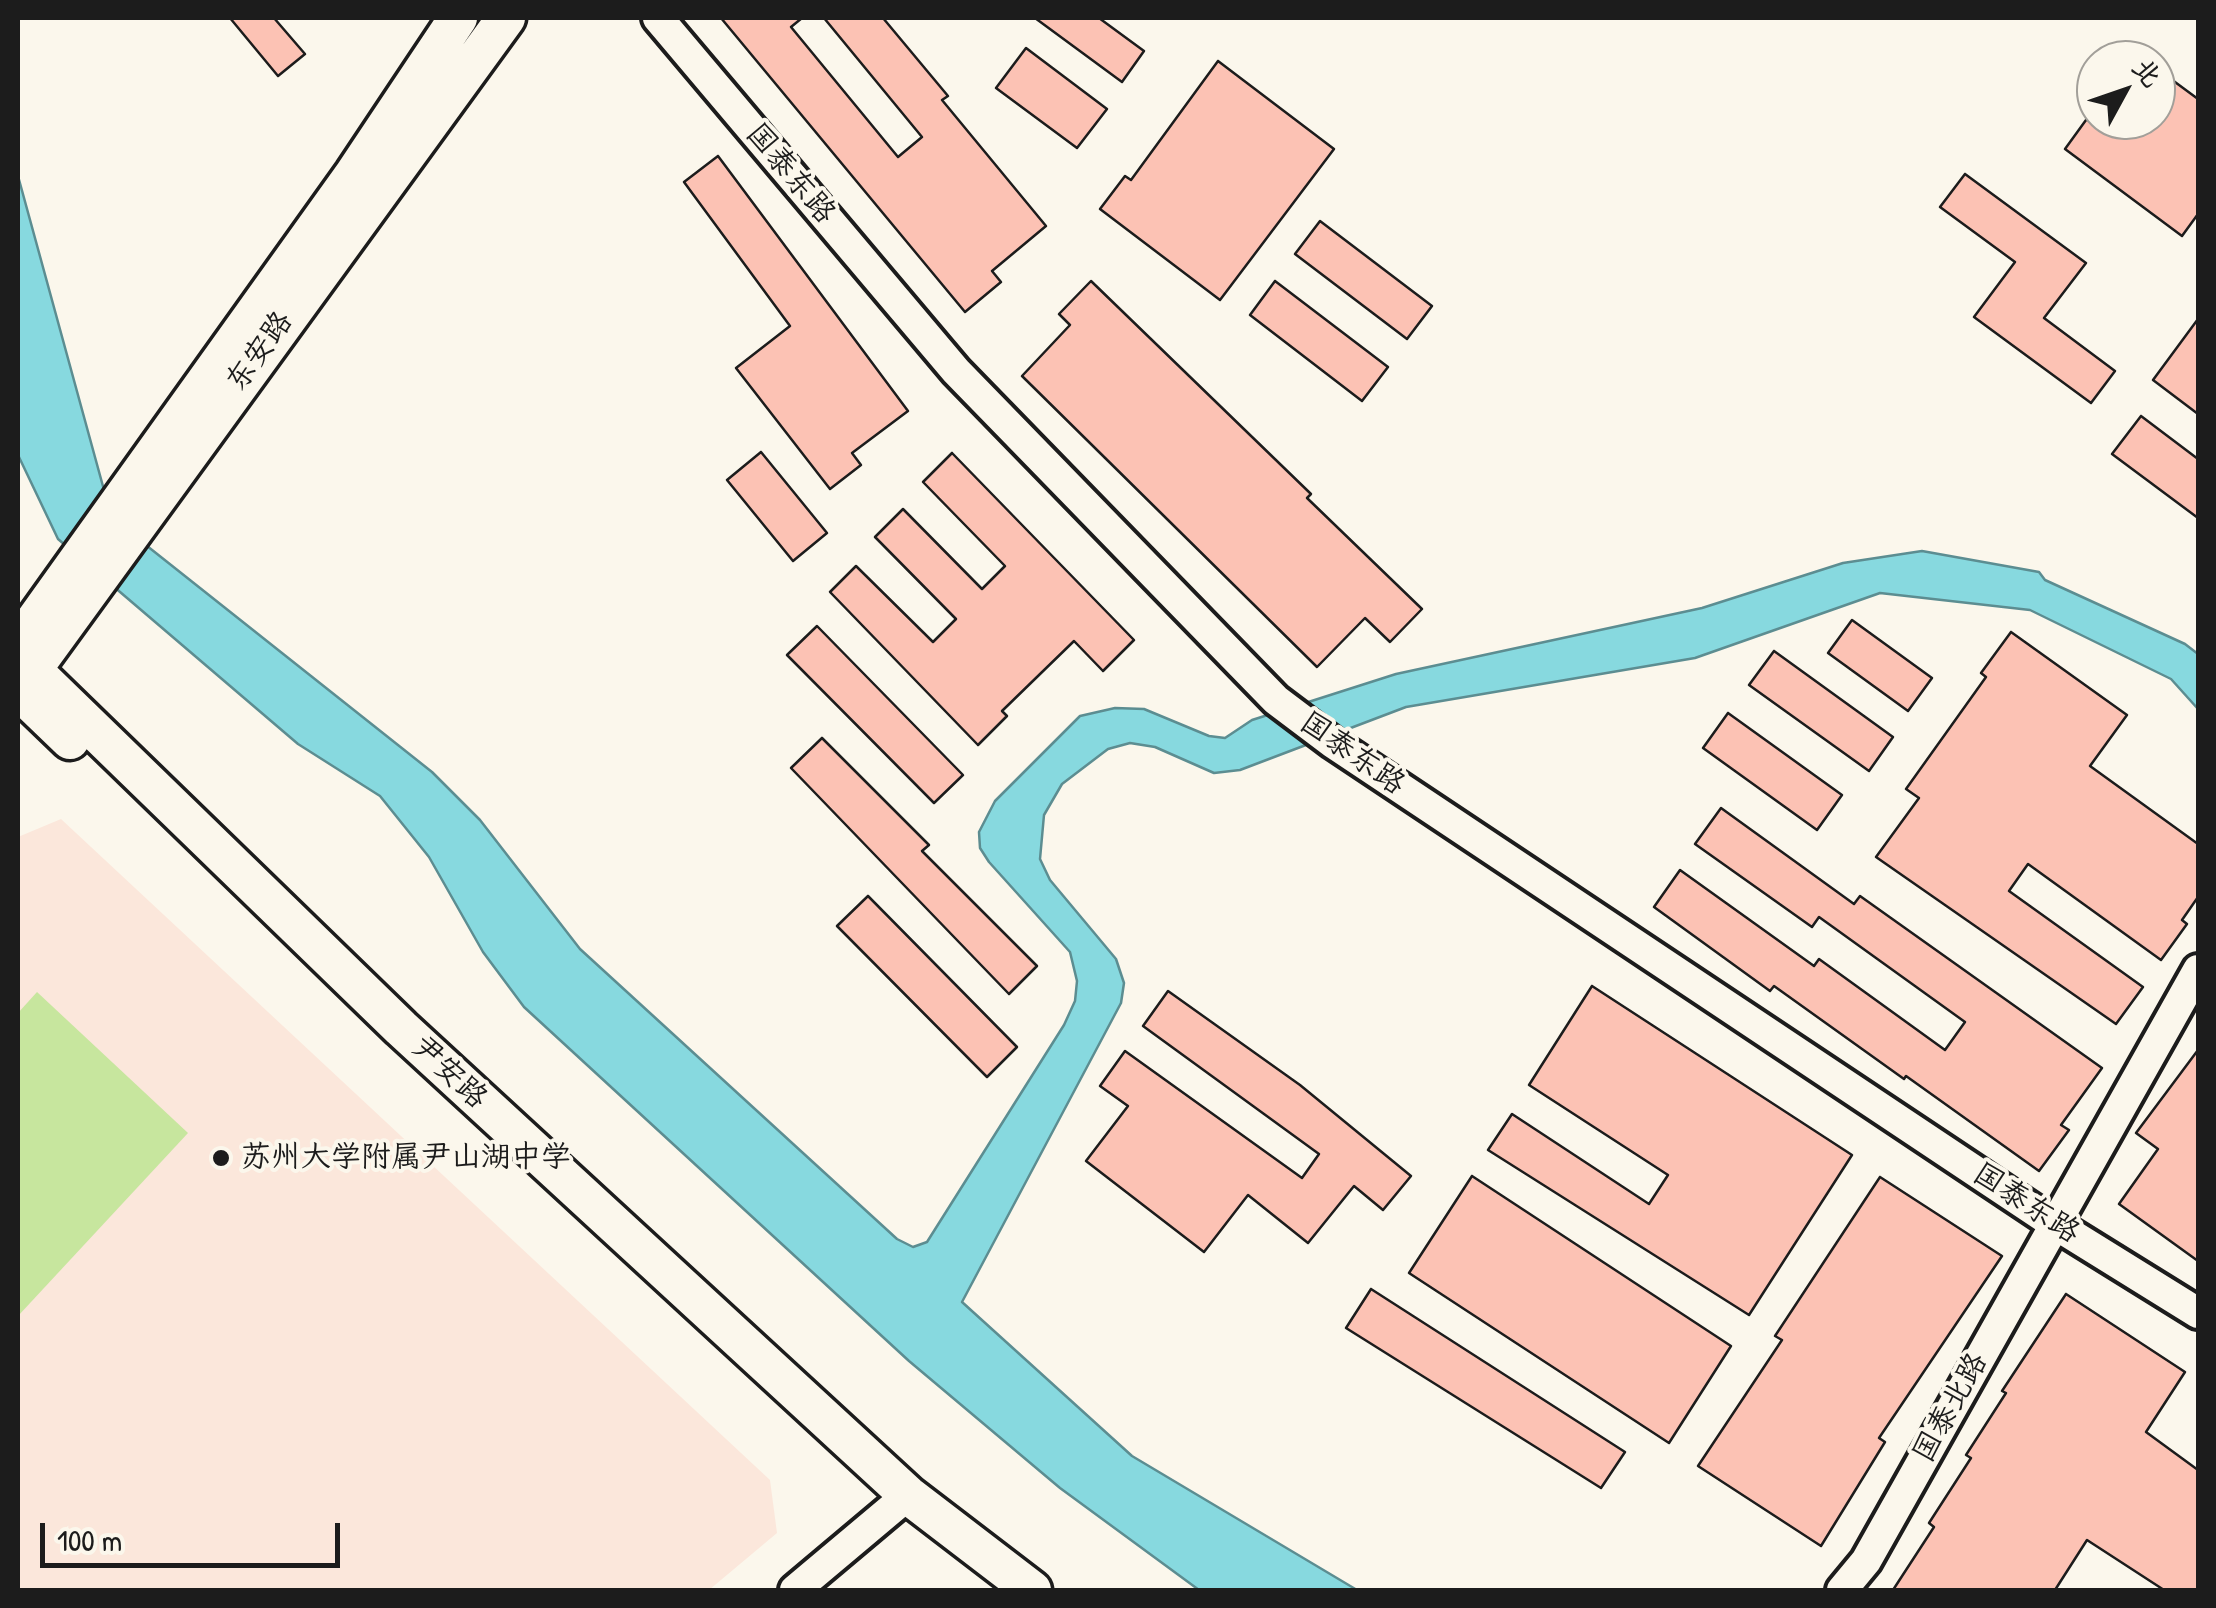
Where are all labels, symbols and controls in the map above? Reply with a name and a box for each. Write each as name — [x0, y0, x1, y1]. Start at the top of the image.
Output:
north arrow — [2076, 40, 2176, 140]
text: 北 — [2124, 49, 2171, 95]
street label: 国泰东路 — [738, 116, 842, 232]
street label: 东安路 — [219, 305, 301, 399]
street label: 国泰东路 — [1293, 705, 1411, 803]
street label: 尹安路 — [404, 1029, 494, 1117]
place label: 苏州大学附属尹山湖中学 — [241, 1140, 571, 1176]
marker: 苏州大学附属尹山湖中学 — [210, 1147, 232, 1169]
street label: 国泰东路 — [1966, 1156, 2086, 1252]
street label: 国泰北路 — [1906, 1347, 1996, 1469]
scale bar — [45, 1503, 345, 1565]
text: 100 m — [57, 1520, 122, 1560]

